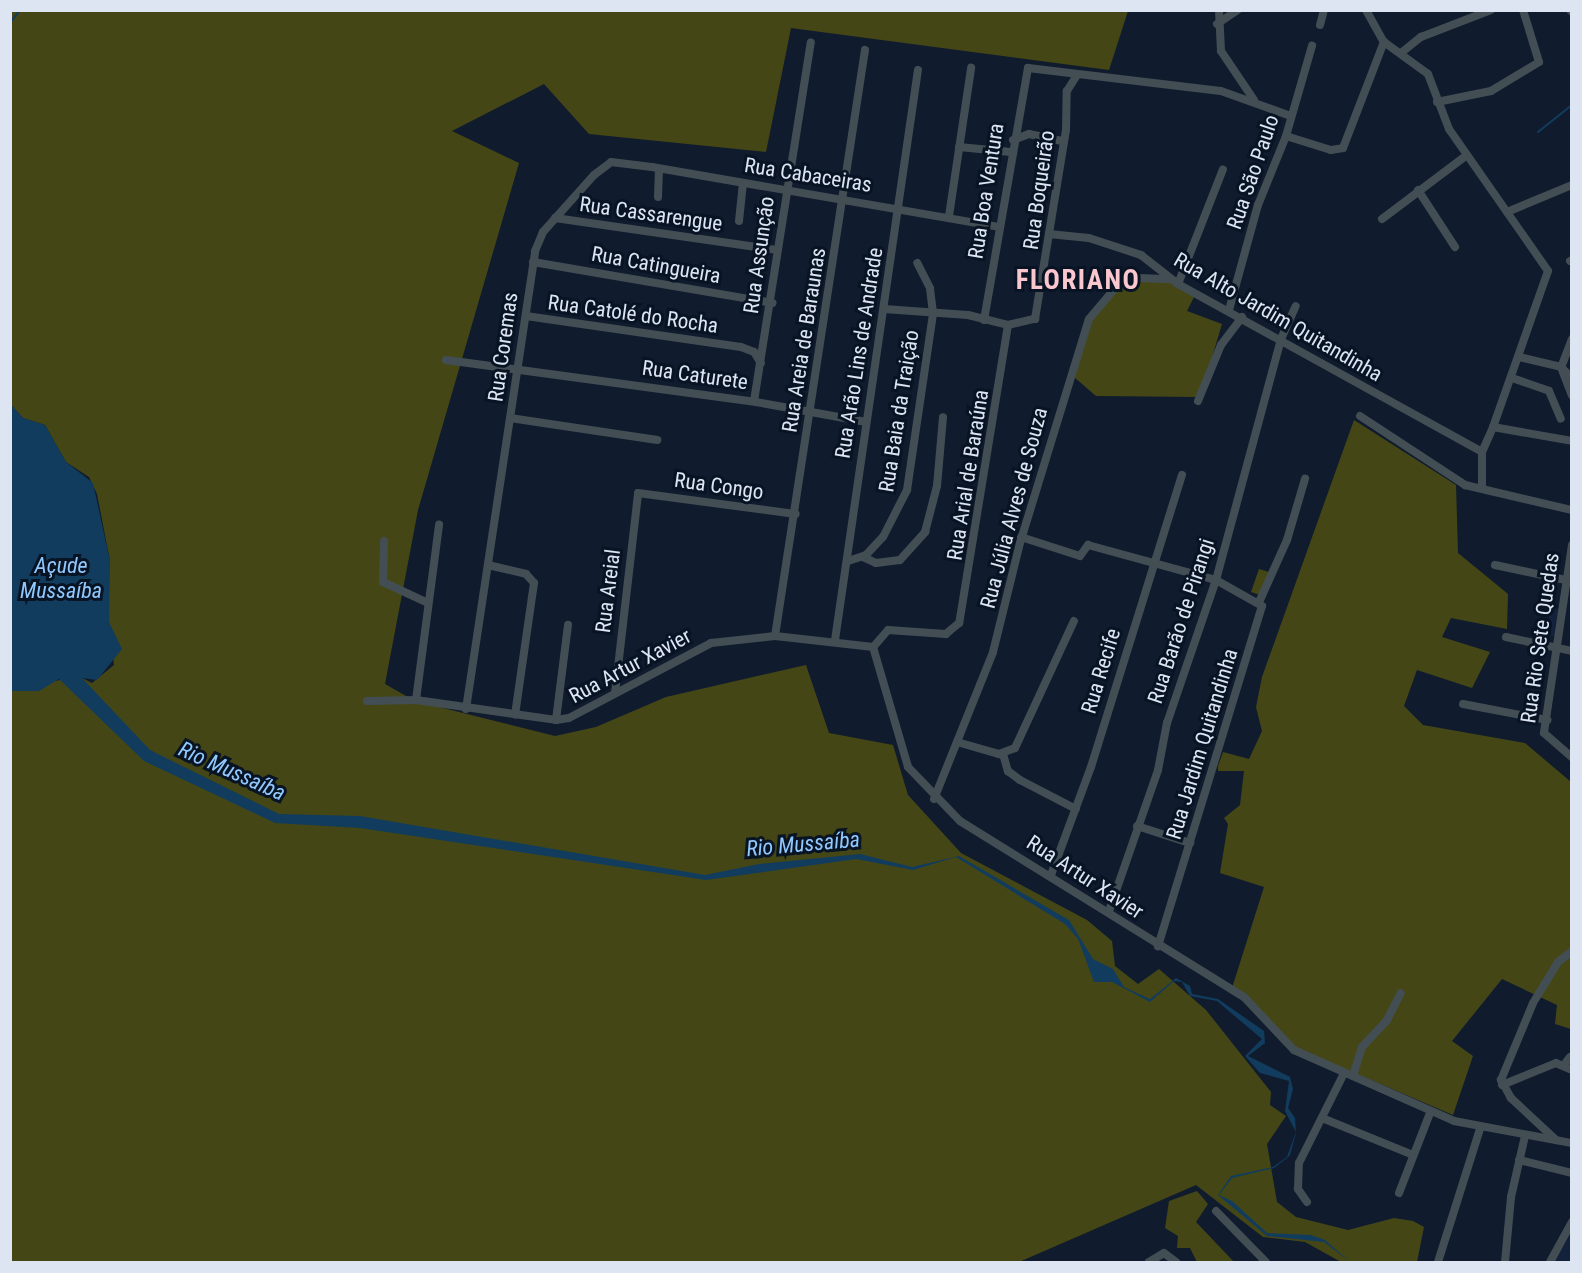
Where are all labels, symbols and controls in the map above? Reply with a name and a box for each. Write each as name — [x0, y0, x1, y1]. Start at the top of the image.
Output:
street label: Rua São Paulo — [1222, 111, 1284, 233]
street label: Rua Boa Ventura — [963, 121, 1009, 261]
street label: Rua Boqueirão — [1018, 129, 1060, 251]
street label: Rua Cabaceiras — [743, 153, 873, 197]
street label: Rua Cassarengue — [578, 192, 724, 236]
street label: Rua Assunção — [738, 195, 780, 315]
street label: Rua Catingueira — [590, 241, 722, 289]
street label: Rua Areia de Baraunas — [777, 246, 831, 434]
street label: Rua Arão Lins de Andrade — [830, 246, 888, 460]
street label: Rua Alto Jardim Quitandinha — [1169, 247, 1387, 387]
district label: FLORIANO — [1016, 265, 1140, 297]
street label: Rua Catolé do Rocha — [546, 290, 720, 338]
street label: Rua Coremas — [483, 291, 523, 403]
street label: Rua Baia da Traição — [874, 328, 924, 494]
street label: Rua Caturete — [640, 355, 750, 395]
street label: Rua Arial de Baraúna — [942, 388, 994, 562]
street label: Rua Júlia Alves de Souza — [975, 405, 1053, 611]
street label: Rua Congo — [673, 467, 765, 505]
street label: Rua Barão de Pirangi — [1142, 535, 1220, 707]
street label: Rua Areial — [590, 548, 626, 634]
street label: Rua Rio Sete Quedas — [1516, 551, 1564, 725]
water label: Açude Mussaíba — [20, 552, 102, 604]
street label: Rua Artur Xavier — [565, 623, 695, 709]
street label: Rua Recife — [1076, 625, 1126, 717]
street label: Rua Jardim Quitandinha — [1161, 646, 1243, 842]
water label: Rio Mussaíba — [175, 736, 289, 806]
water label: Rio Mussaíba — [745, 826, 861, 862]
street label: Rua Artur Xavier — [1022, 830, 1148, 924]

